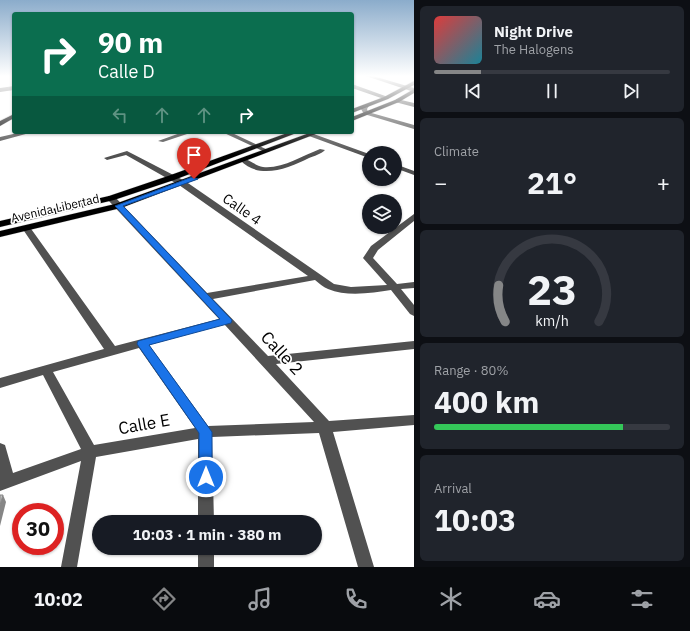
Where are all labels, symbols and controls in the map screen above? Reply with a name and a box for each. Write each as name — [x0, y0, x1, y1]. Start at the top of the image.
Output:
text: Night Drive — [494, 22, 573, 41]
text: 90 m — [98, 24, 163, 61]
icon: right — [32, 28, 84, 80]
text: The Halogens — [494, 41, 574, 58]
text: Calle D — [98, 60, 155, 83]
icon: previous — [462, 80, 484, 102]
icon: pause — [541, 80, 563, 102]
icon: next — [620, 80, 642, 102]
icon: left — [109, 104, 131, 126]
icon: ahead — [151, 104, 173, 126]
icon: ahead — [193, 104, 215, 126]
icon: right — [235, 104, 257, 126]
pin — [177, 138, 211, 179]
text: Climate — [434, 143, 479, 160]
icon: arrive — [183, 144, 205, 166]
map controls — [362, 146, 402, 234]
button: search — [362, 146, 402, 186]
text: 21° — [527, 163, 577, 202]
text: − — [434, 168, 447, 197]
text: + — [657, 168, 670, 197]
street label: Calle 4 — [219, 189, 265, 229]
street label: Avenida Libertad — [9, 191, 101, 225]
button: layers — [362, 194, 402, 234]
text: 23 — [527, 261, 577, 315]
text: km/h — [535, 310, 569, 329]
street label: Calle 2 — [256, 326, 308, 380]
text: Range · 80% — [434, 362, 508, 379]
text: 400 km — [434, 382, 539, 421]
street label: Calle E — [116, 409, 172, 439]
position arrow — [185, 456, 227, 498]
text: Arrival — [434, 480, 472, 497]
text: 10:03 — [434, 500, 516, 539]
speed limit sign: 30 — [12, 503, 64, 555]
text: 10:03 · 1 min · 380 m — [133, 525, 281, 544]
icon: directions — [150, 585, 178, 613]
icon: music — [246, 585, 274, 613]
icon: phone — [342, 585, 370, 613]
icon: climate — [437, 585, 465, 613]
icon: car — [533, 585, 561, 613]
icon: filters — [628, 585, 656, 613]
text: 10:02 — [34, 588, 83, 611]

